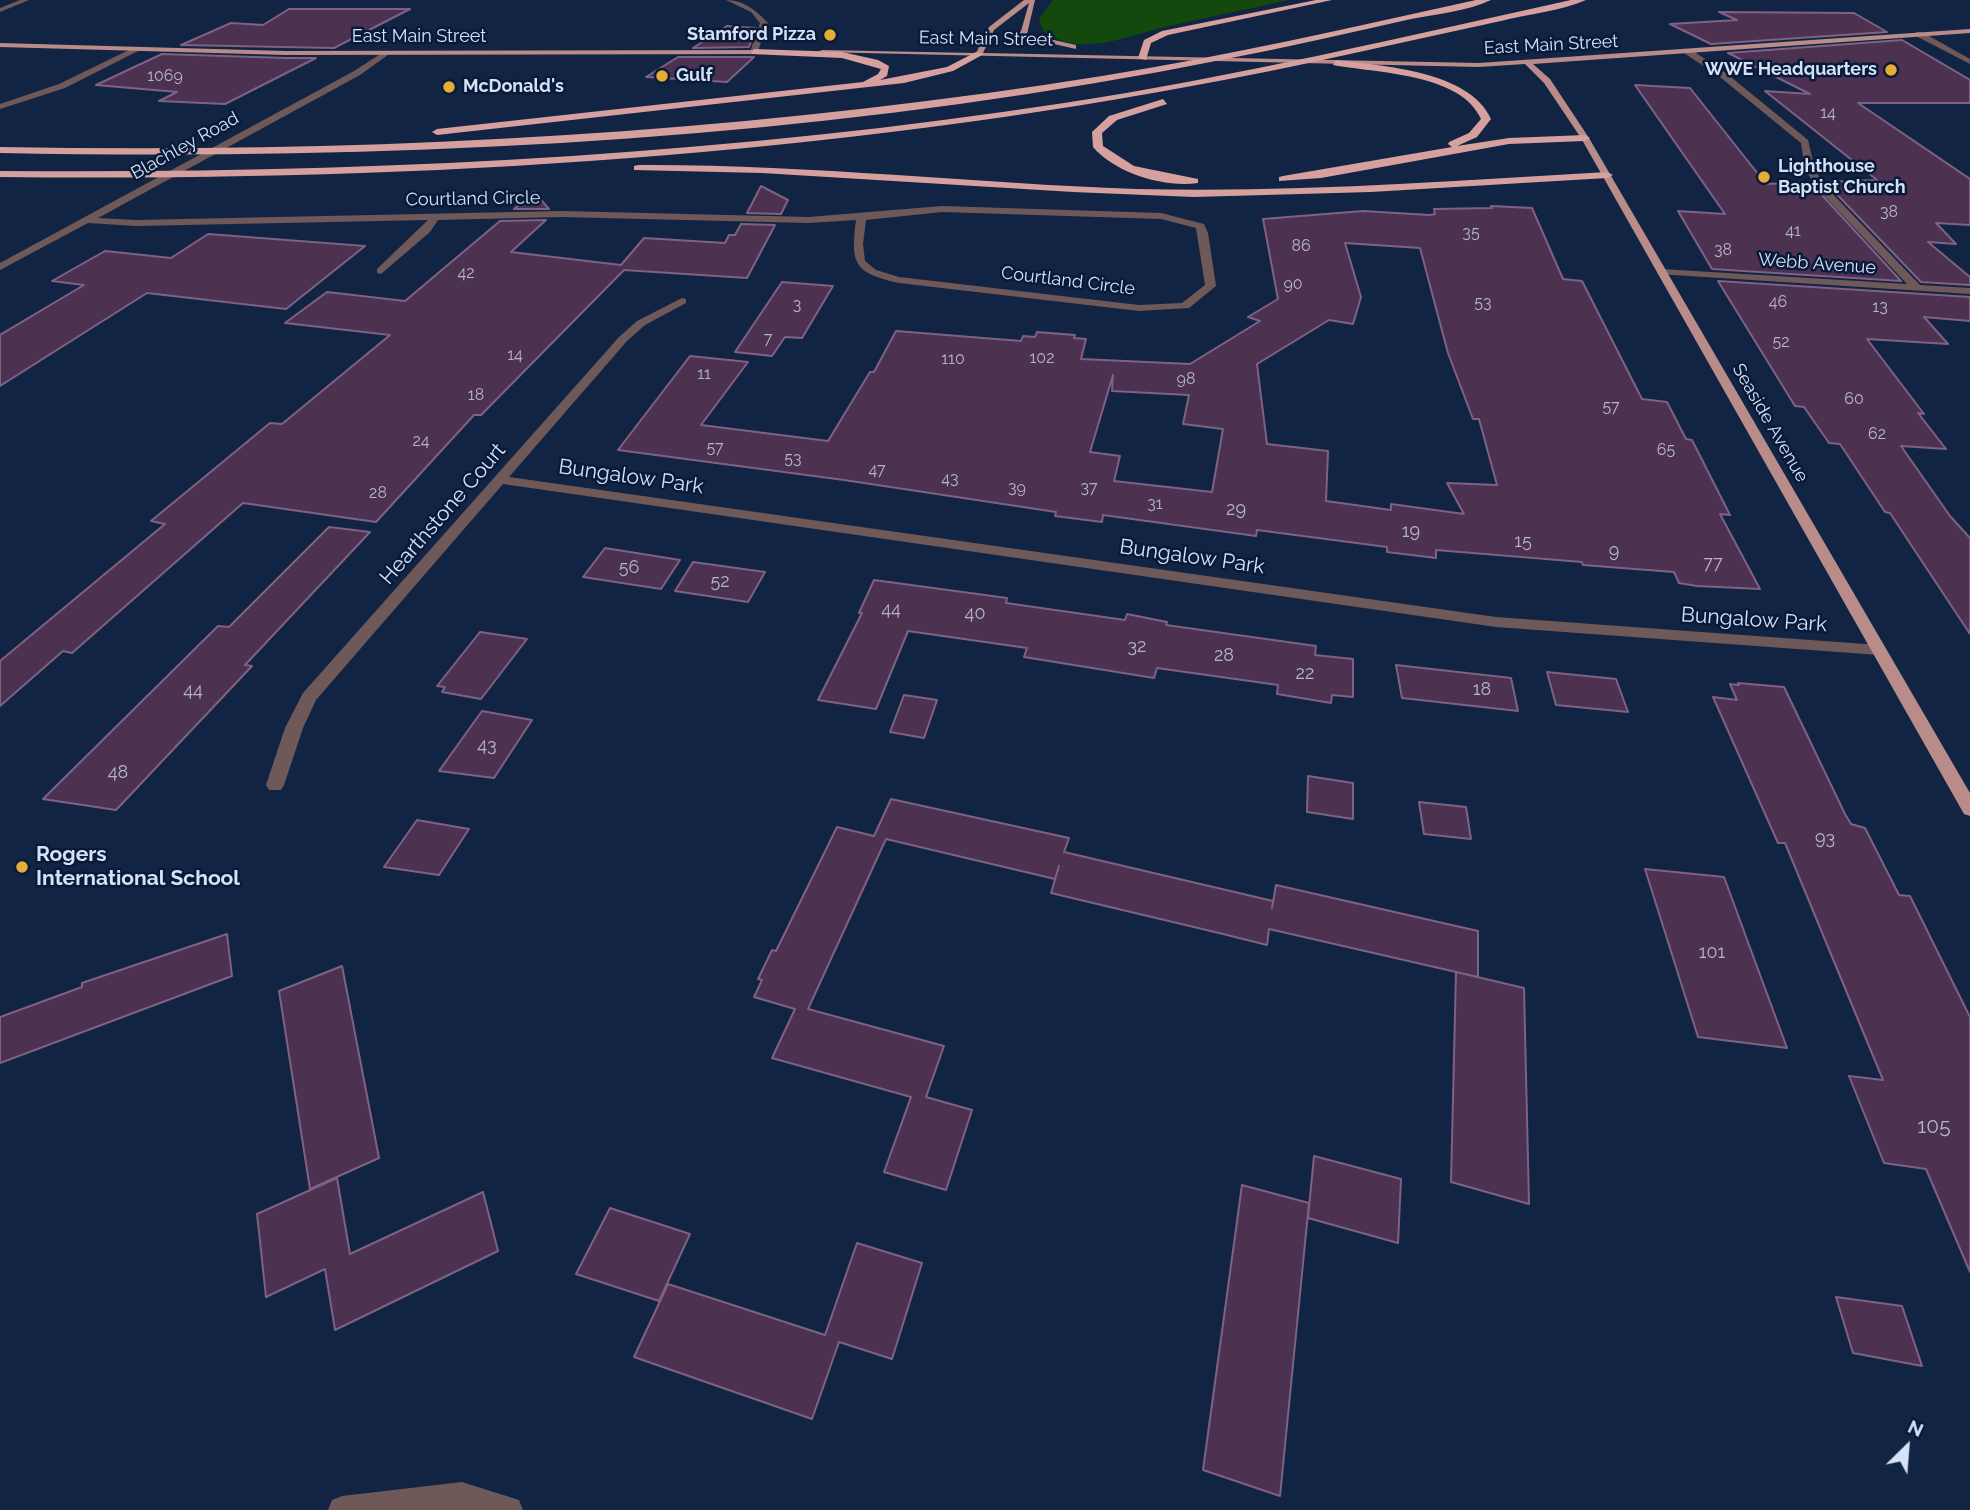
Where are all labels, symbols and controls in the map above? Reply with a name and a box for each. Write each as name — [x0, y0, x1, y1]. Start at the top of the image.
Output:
place label: Stamford Pizza — [687, 24, 816, 46]
street label: East Main Street — [352, 26, 486, 48]
marker: Stamford Pizza — [822, 27, 838, 43]
street label: East Main Street — [919, 27, 1053, 51]
street label: East Main Street — [1483, 31, 1619, 59]
place label: WWE Headquarters — [1705, 59, 1877, 81]
marker: WWE Headquarters — [1883, 62, 1899, 78]
place label: Gulf — [676, 65, 712, 87]
house number: 1069 — [147, 66, 183, 86]
marker: Gulf — [654, 68, 670, 84]
place label: McDonald's — [463, 76, 564, 98]
marker: McDonald's — [441, 79, 457, 95]
house number: 14 — [1820, 103, 1836, 123]
street label: Blachley Road — [127, 108, 243, 184]
place label: Lighthouse Baptist Church — [1778, 156, 1906, 198]
marker: Lighthouse Baptist Church — [1756, 169, 1772, 185]
street label: Courtland Circle — [405, 187, 541, 211]
house number: 38 — [1880, 202, 1898, 222]
house number: 41 — [1785, 221, 1801, 241]
house number: 35 — [1462, 223, 1480, 243]
house number: 86 — [1291, 236, 1311, 256]
house number: 38 — [1714, 240, 1732, 260]
street label: Webb Avenue — [1757, 249, 1877, 279]
street label: Courtland Circle — [1000, 262, 1136, 300]
house number: 42 — [457, 263, 475, 283]
house number: 90 — [1283, 274, 1303, 294]
house number: 46 — [1769, 292, 1787, 312]
house number: 53 — [1474, 293, 1492, 313]
house number: 3 — [793, 295, 801, 315]
house number: 13 — [1872, 297, 1888, 317]
house number: 7 — [764, 329, 772, 349]
house number: 52 — [1772, 332, 1790, 352]
house number: 14 — [507, 345, 523, 365]
house number: 102 — [1030, 348, 1054, 368]
house number: 110 — [941, 349, 965, 369]
street label: Seaside Avenue — [1727, 360, 1813, 486]
house number: 11 — [697, 364, 711, 384]
house number: 98 — [1177, 369, 1195, 389]
house number: 18 — [468, 385, 484, 405]
house number: 60 — [1844, 389, 1864, 409]
house number: 57 — [1602, 397, 1620, 417]
house number: 62 — [1868, 424, 1886, 444]
house number: 24 — [412, 431, 430, 451]
street label: Hearthstone Court — [375, 438, 511, 590]
house number: 57 — [706, 438, 724, 458]
house number: 65 — [1657, 440, 1675, 460]
house number: 53 — [784, 449, 802, 469]
street label: Bungalow Park — [557, 454, 705, 500]
house number: 47 — [868, 460, 886, 480]
house number: 43 — [941, 469, 959, 489]
house number: 39 — [1008, 478, 1026, 498]
house number: 37 — [1080, 478, 1098, 498]
house number: 28 — [369, 483, 387, 503]
house number: 31 — [1147, 494, 1163, 514]
house number: 29 — [1226, 499, 1246, 521]
house number: 19 — [1402, 521, 1420, 543]
house number: 15 — [1514, 531, 1532, 553]
street label: Bungalow Park — [1118, 534, 1266, 580]
house number: 9 — [1609, 541, 1619, 563]
house number: 77 — [1703, 553, 1723, 575]
house number: 56 — [619, 557, 639, 579]
house number: 52 — [710, 571, 730, 593]
house number: 44 — [881, 599, 901, 621]
street label: Bungalow Park — [1680, 602, 1828, 638]
house number: 40 — [965, 603, 985, 625]
house number: 32 — [1128, 636, 1146, 658]
house number: 28 — [1214, 645, 1234, 667]
house number: 22 — [1296, 663, 1314, 685]
house number: 18 — [1473, 679, 1491, 701]
house number: 44 — [183, 680, 203, 702]
house number: 43 — [477, 735, 497, 757]
house number: 48 — [108, 762, 128, 784]
house number: 93 — [1815, 828, 1835, 850]
place label: Rogers International School — [36, 842, 240, 892]
marker: Rogers International School — [14, 859, 30, 875]
house number: 101 — [1699, 942, 1725, 964]
house number: 105 — [1917, 1114, 1951, 1140]
north arrow — [1872, 1412, 1942, 1482]
text: N — [1905, 1415, 1927, 1441]

